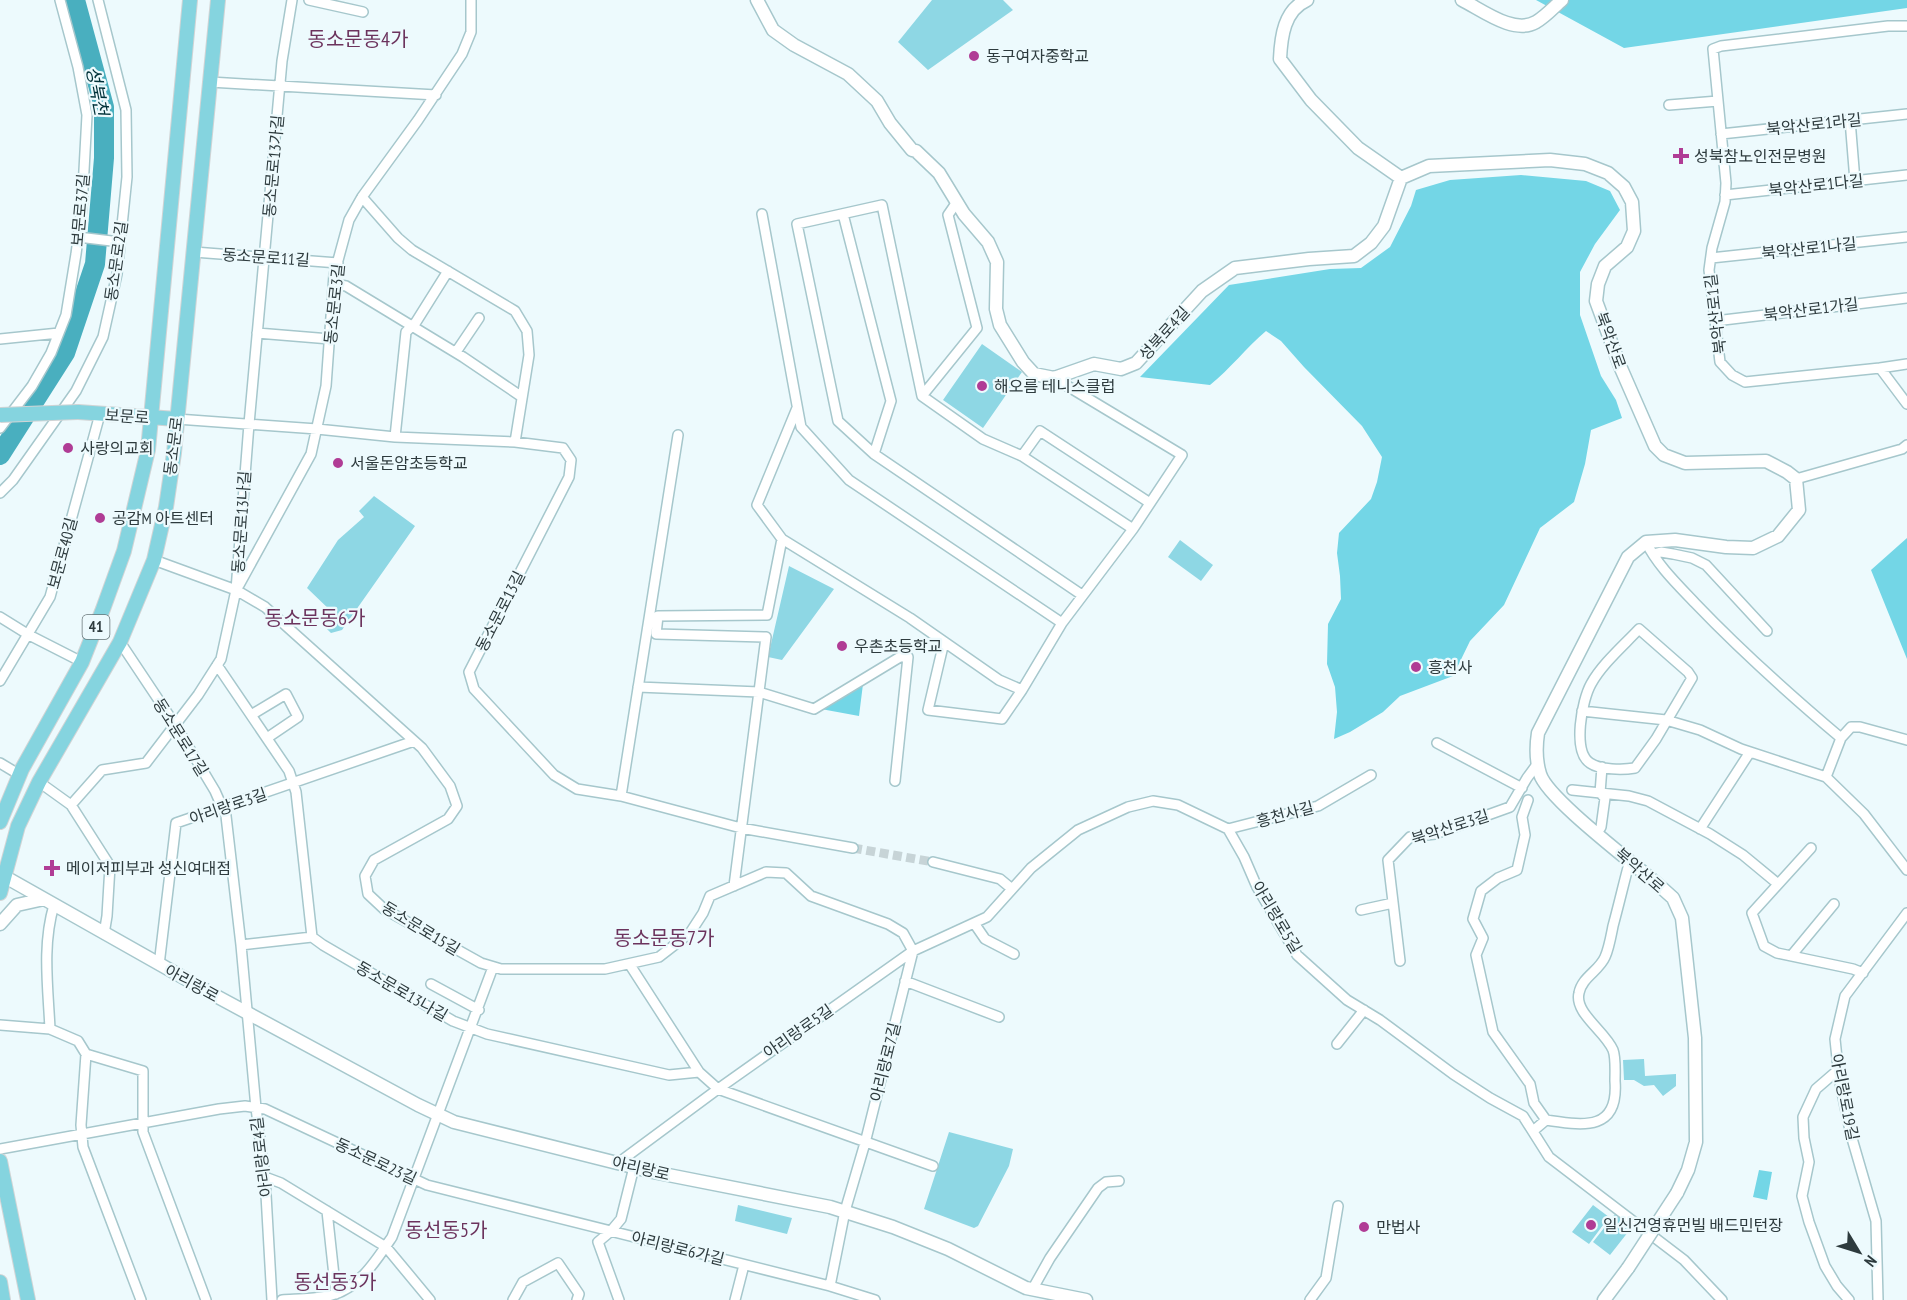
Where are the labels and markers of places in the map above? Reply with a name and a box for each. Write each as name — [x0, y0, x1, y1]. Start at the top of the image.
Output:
place label: 동구여자중학교 — [986, 46, 1089, 66]
marker: 동구여자중학교 — [967, 49, 981, 63]
place label: 성북참노인전문병원 — [1694, 146, 1826, 166]
marker: 성북참노인전문병원 — [1672, 147, 1690, 165]
place label: 해오름 테니스클럽 — [994, 376, 1115, 396]
marker: 해오름 테니스클럽 — [975, 379, 989, 393]
place label: 사랑의교회 — [80, 438, 154, 458]
marker: 사랑의교회 — [61, 441, 75, 455]
place label: 서울돈암초등학교 — [350, 453, 468, 473]
marker: 서울돈암초등학교 — [331, 456, 345, 470]
place label: 공감M 아트센터 — [112, 508, 214, 528]
marker: 공감M 아트센터 — [93, 511, 107, 525]
place label: 우촌초등학교 — [854, 636, 942, 656]
marker: 우촌초등학교 — [835, 639, 849, 653]
place label: 흥천사 — [1428, 657, 1472, 677]
marker: 흥천사 — [1409, 660, 1423, 674]
place label: 메이저피부과 성신여대점 — [66, 858, 231, 878]
marker: 메이저피부과 성신여대점 — [43, 859, 61, 877]
place label: 일신건영휴먼빌 배드민턴장 — [1603, 1215, 1783, 1235]
place label: 만법사 — [1376, 1217, 1420, 1237]
marker: 일신건영휴먼빌 배드민턴장 — [1584, 1218, 1598, 1232]
marker: 만법사 — [1357, 1220, 1371, 1234]

